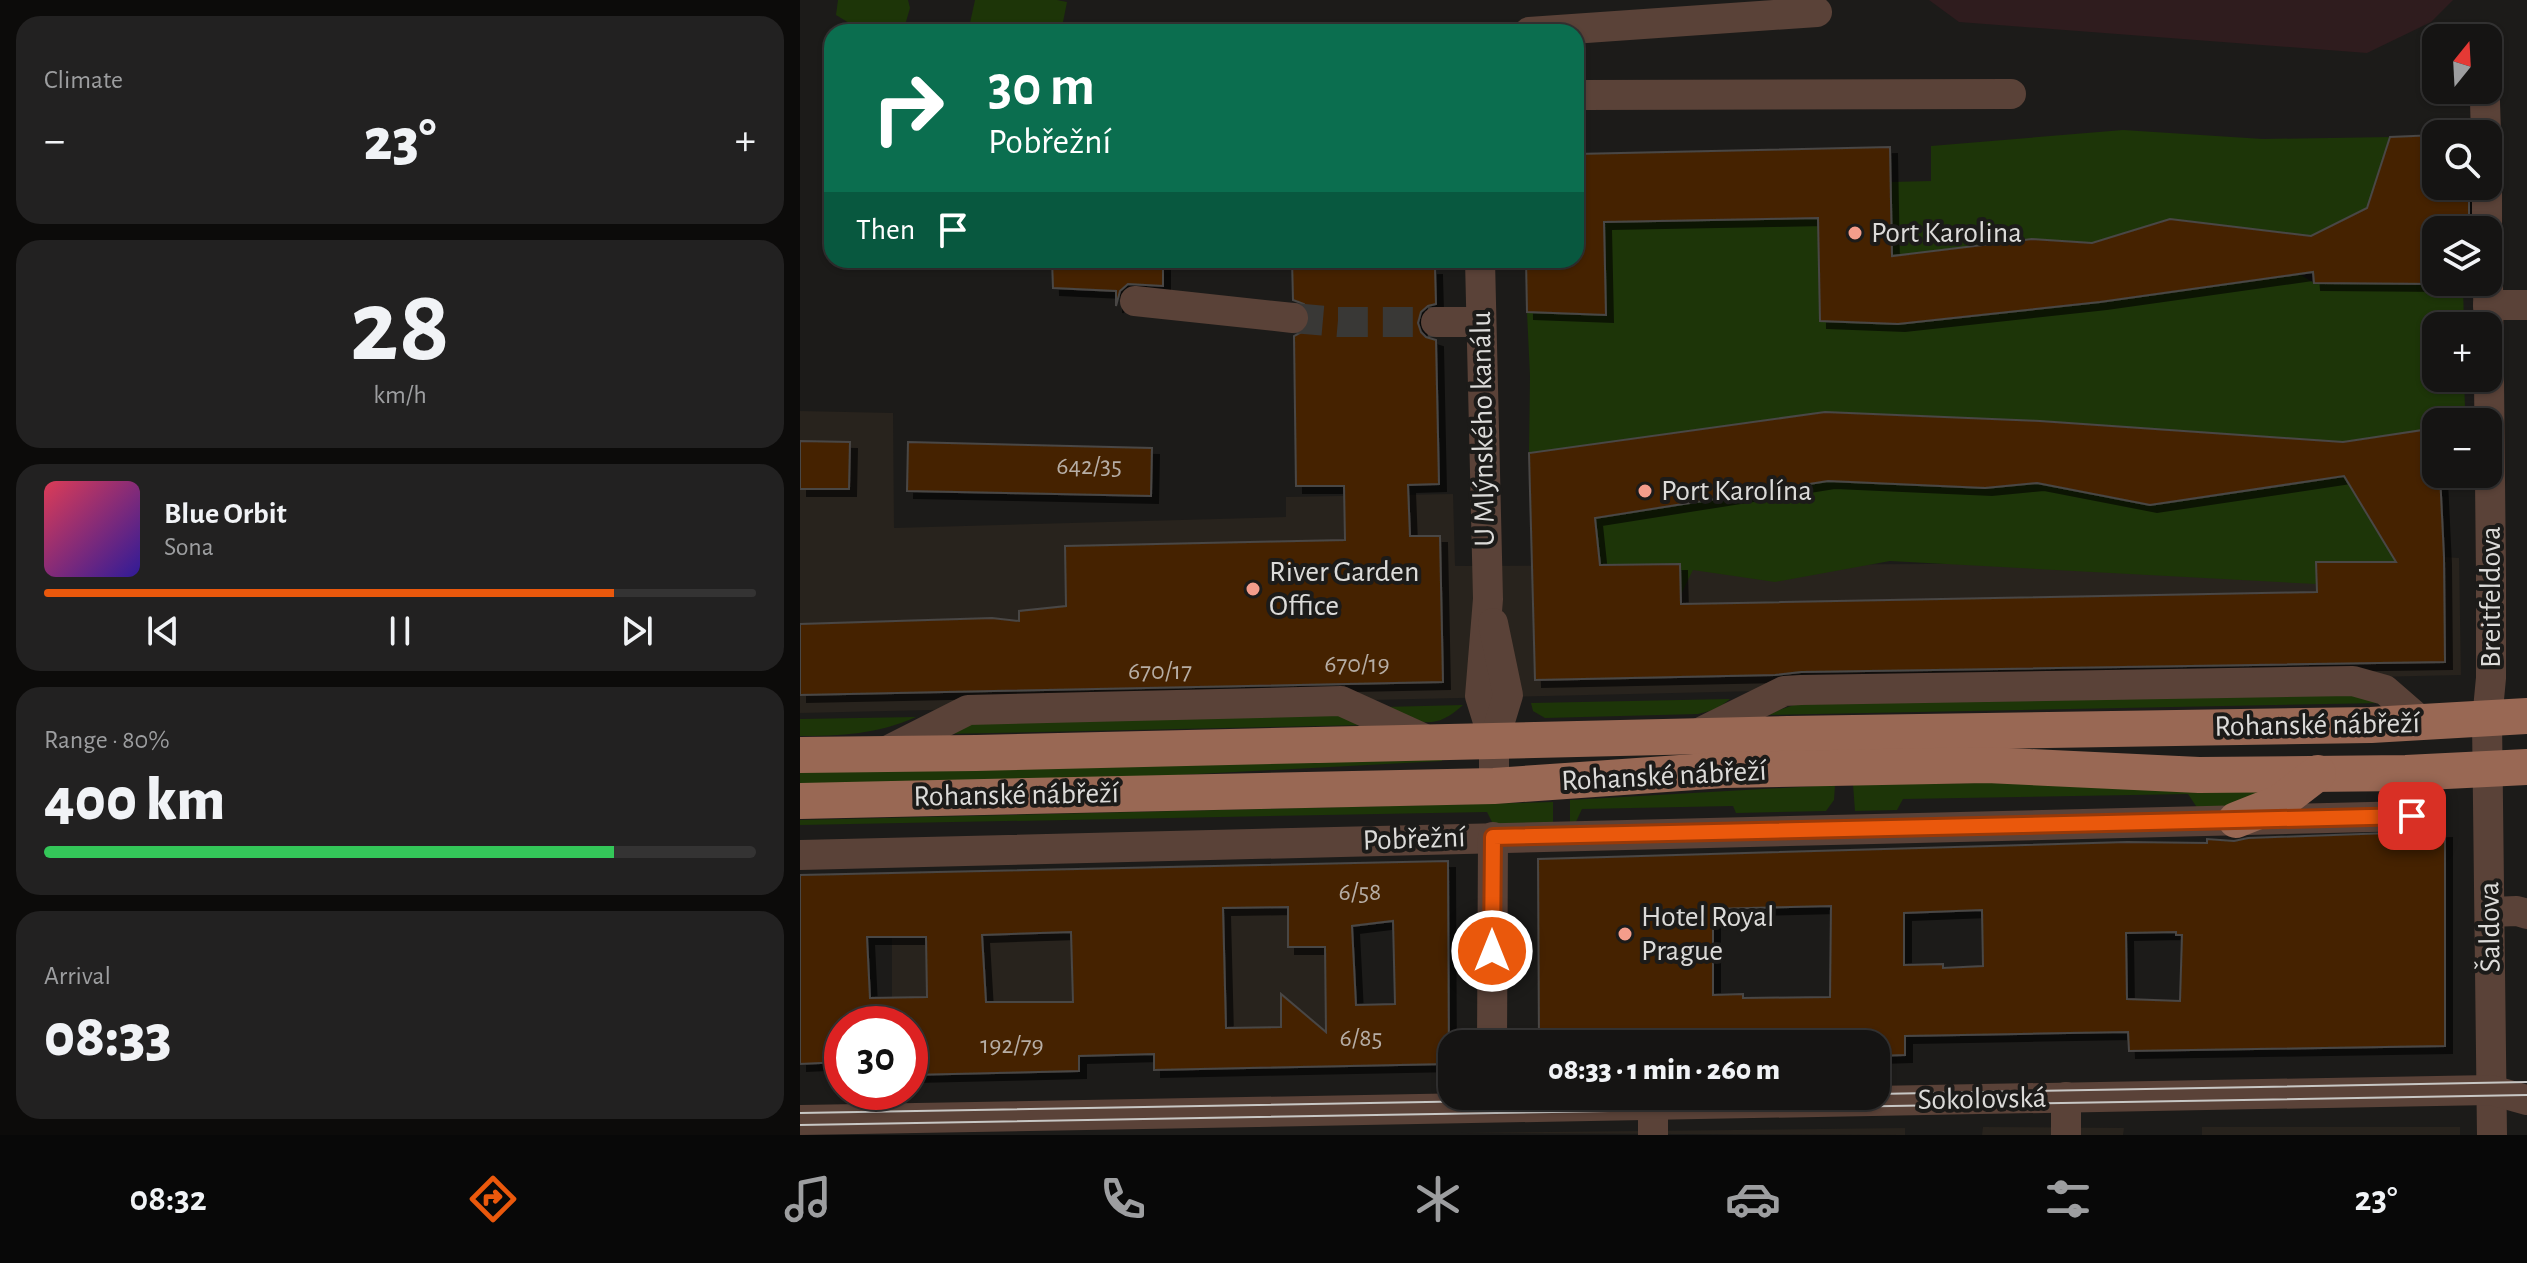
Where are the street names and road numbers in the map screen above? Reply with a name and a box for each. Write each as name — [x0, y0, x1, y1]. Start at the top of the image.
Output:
street label: U Mlýnského kanálu — [1466, 311, 1500, 547]
street label: Breitfeldova — [2476, 526, 2506, 668]
street label: Rohanské nábřeží — [2214, 708, 2421, 742]
street label: Rohanské nábřeží — [1561, 756, 1768, 796]
street label: Rohanské nábřeží — [913, 778, 1120, 812]
street label: Pobřežní — [1362, 822, 1467, 856]
street label: Šaldova — [2472, 881, 2506, 973]
street label: Sokolovská — [1917, 1083, 2047, 1115]

